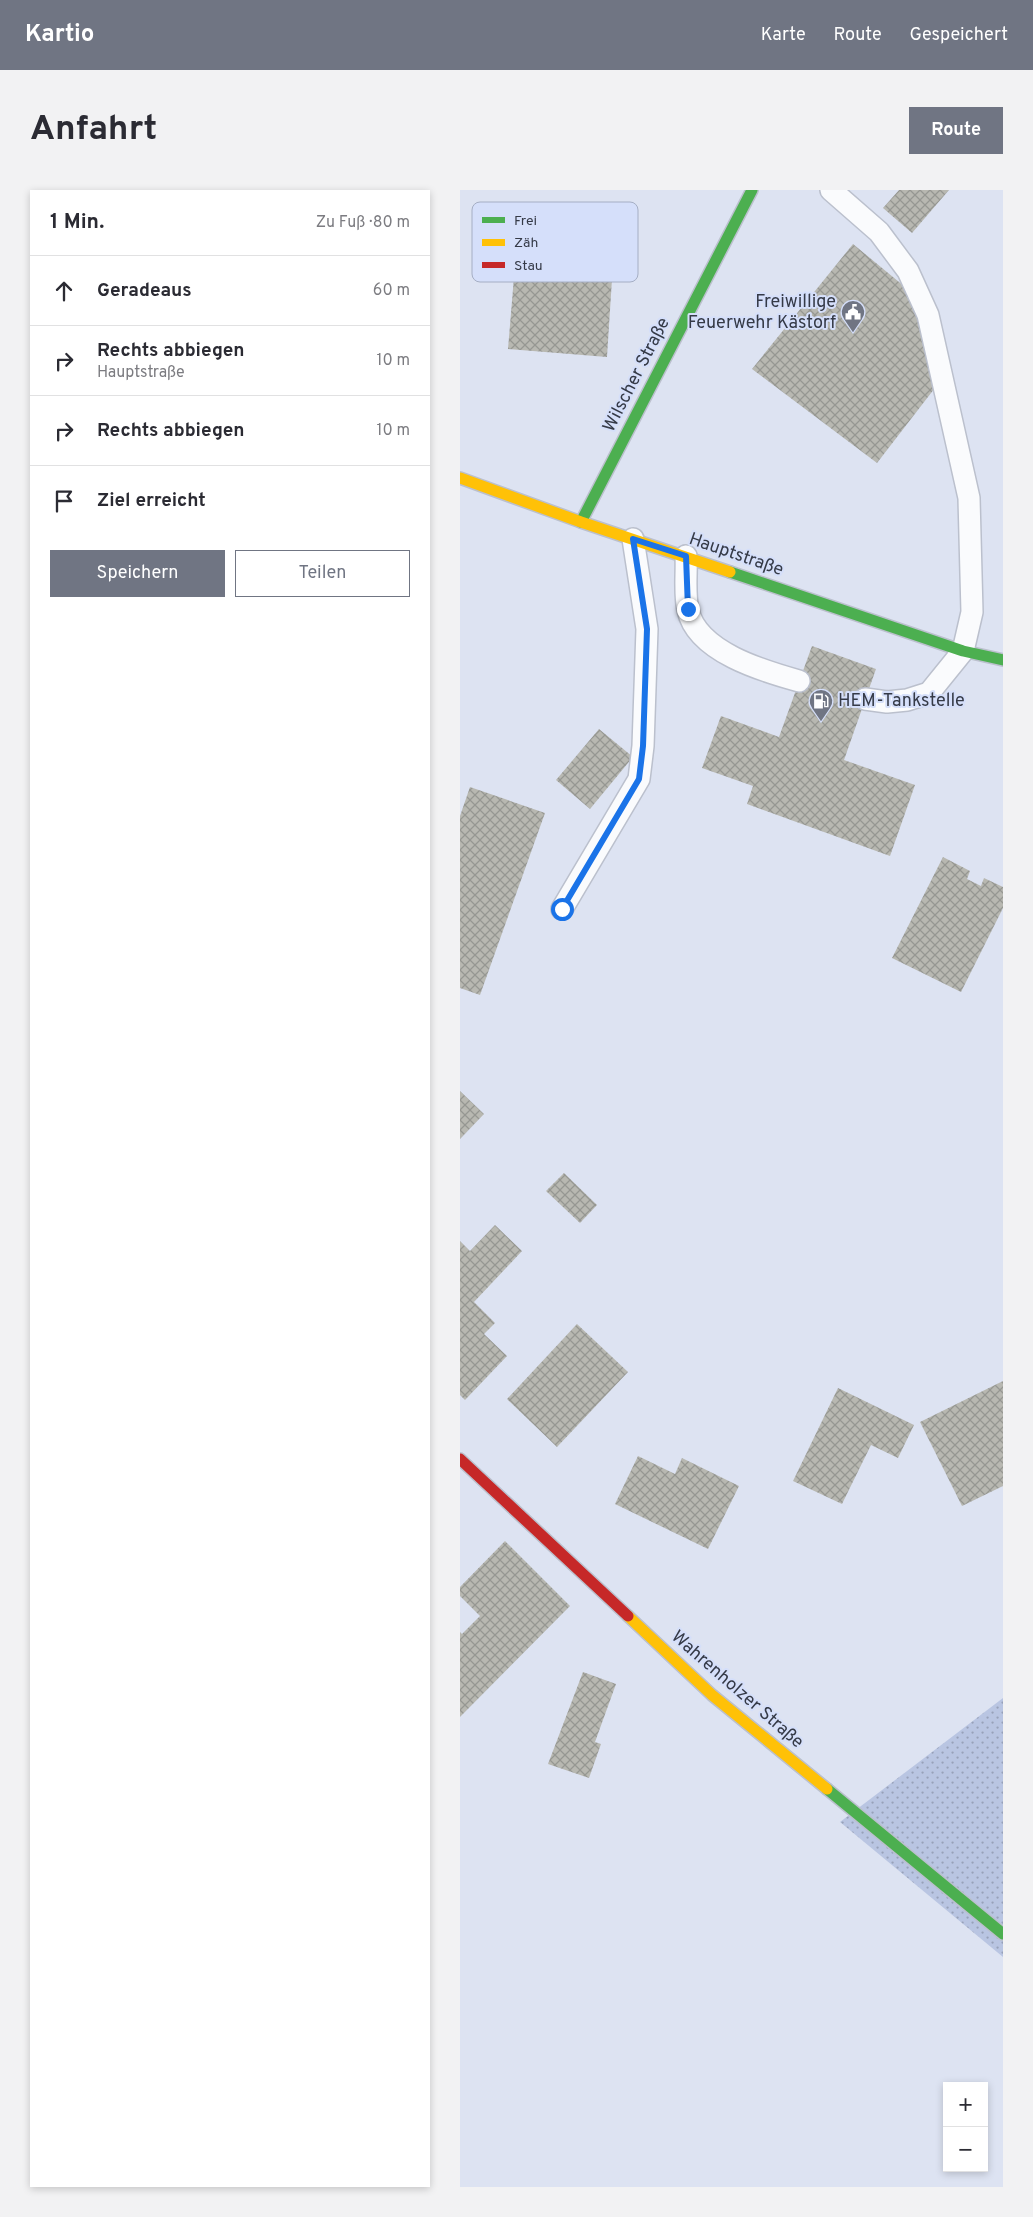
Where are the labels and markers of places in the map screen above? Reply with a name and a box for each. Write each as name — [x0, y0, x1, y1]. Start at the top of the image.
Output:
place label: Freiwillige Feuerwehr Kästorf — [688, 291, 836, 335]
public building icon: Freiwillige Feuerwehr Kästorf — [840, 299, 866, 333]
fuel station icon: HEM-Tankstelle — [808, 688, 834, 722]
place label: HEM-Tankstelle — [838, 690, 965, 713]

